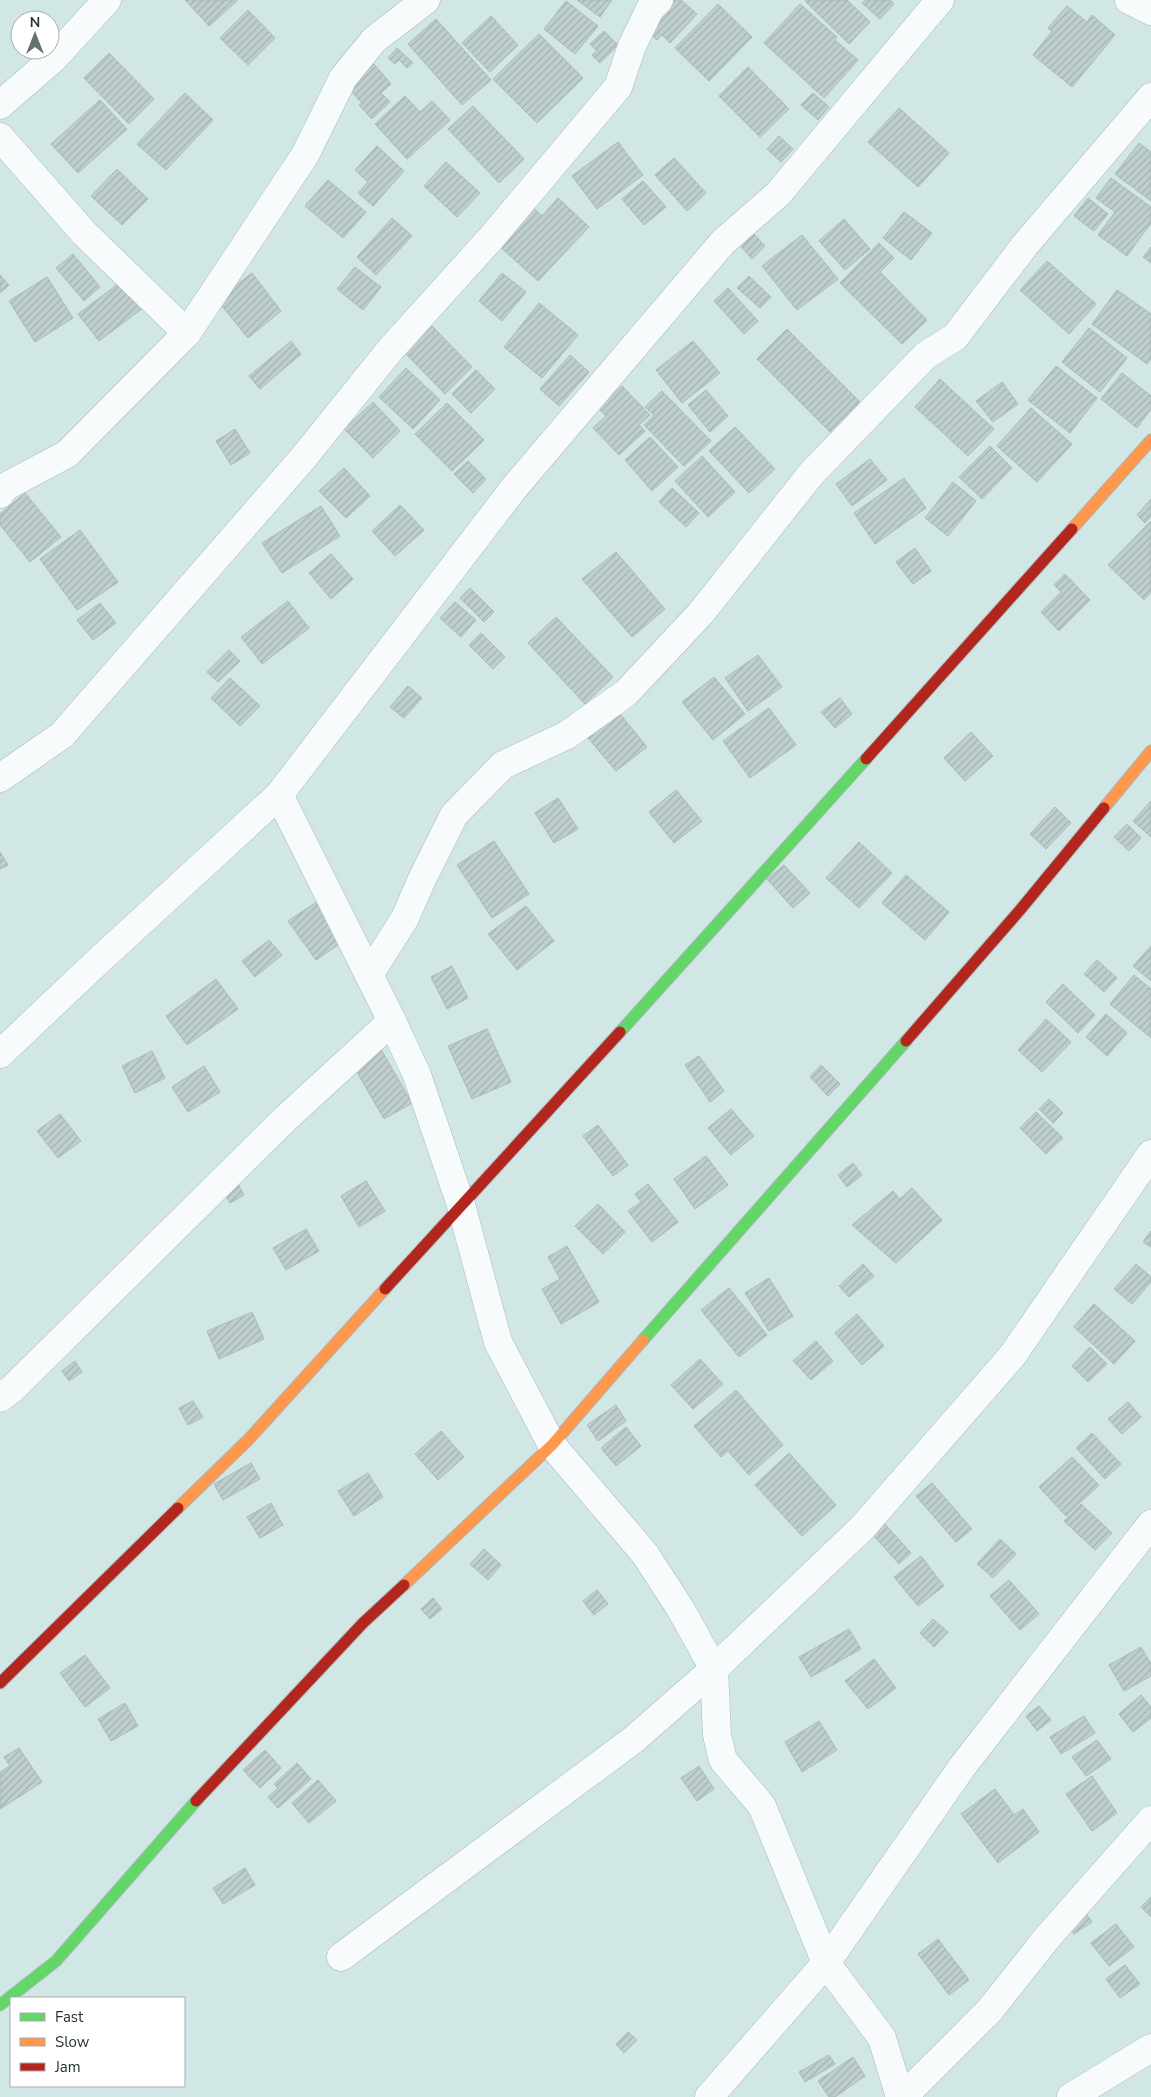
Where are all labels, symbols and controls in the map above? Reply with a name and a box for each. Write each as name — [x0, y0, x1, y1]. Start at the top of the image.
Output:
north arrow — [10, 10, 60, 60]
text: N — [30, 13, 40, 32]
legend — [10, 1997, 185, 2087]
text: Fast — [55, 2007, 84, 2027]
text: Slow — [55, 2032, 90, 2052]
text: Jam — [54, 2057, 81, 2077]

